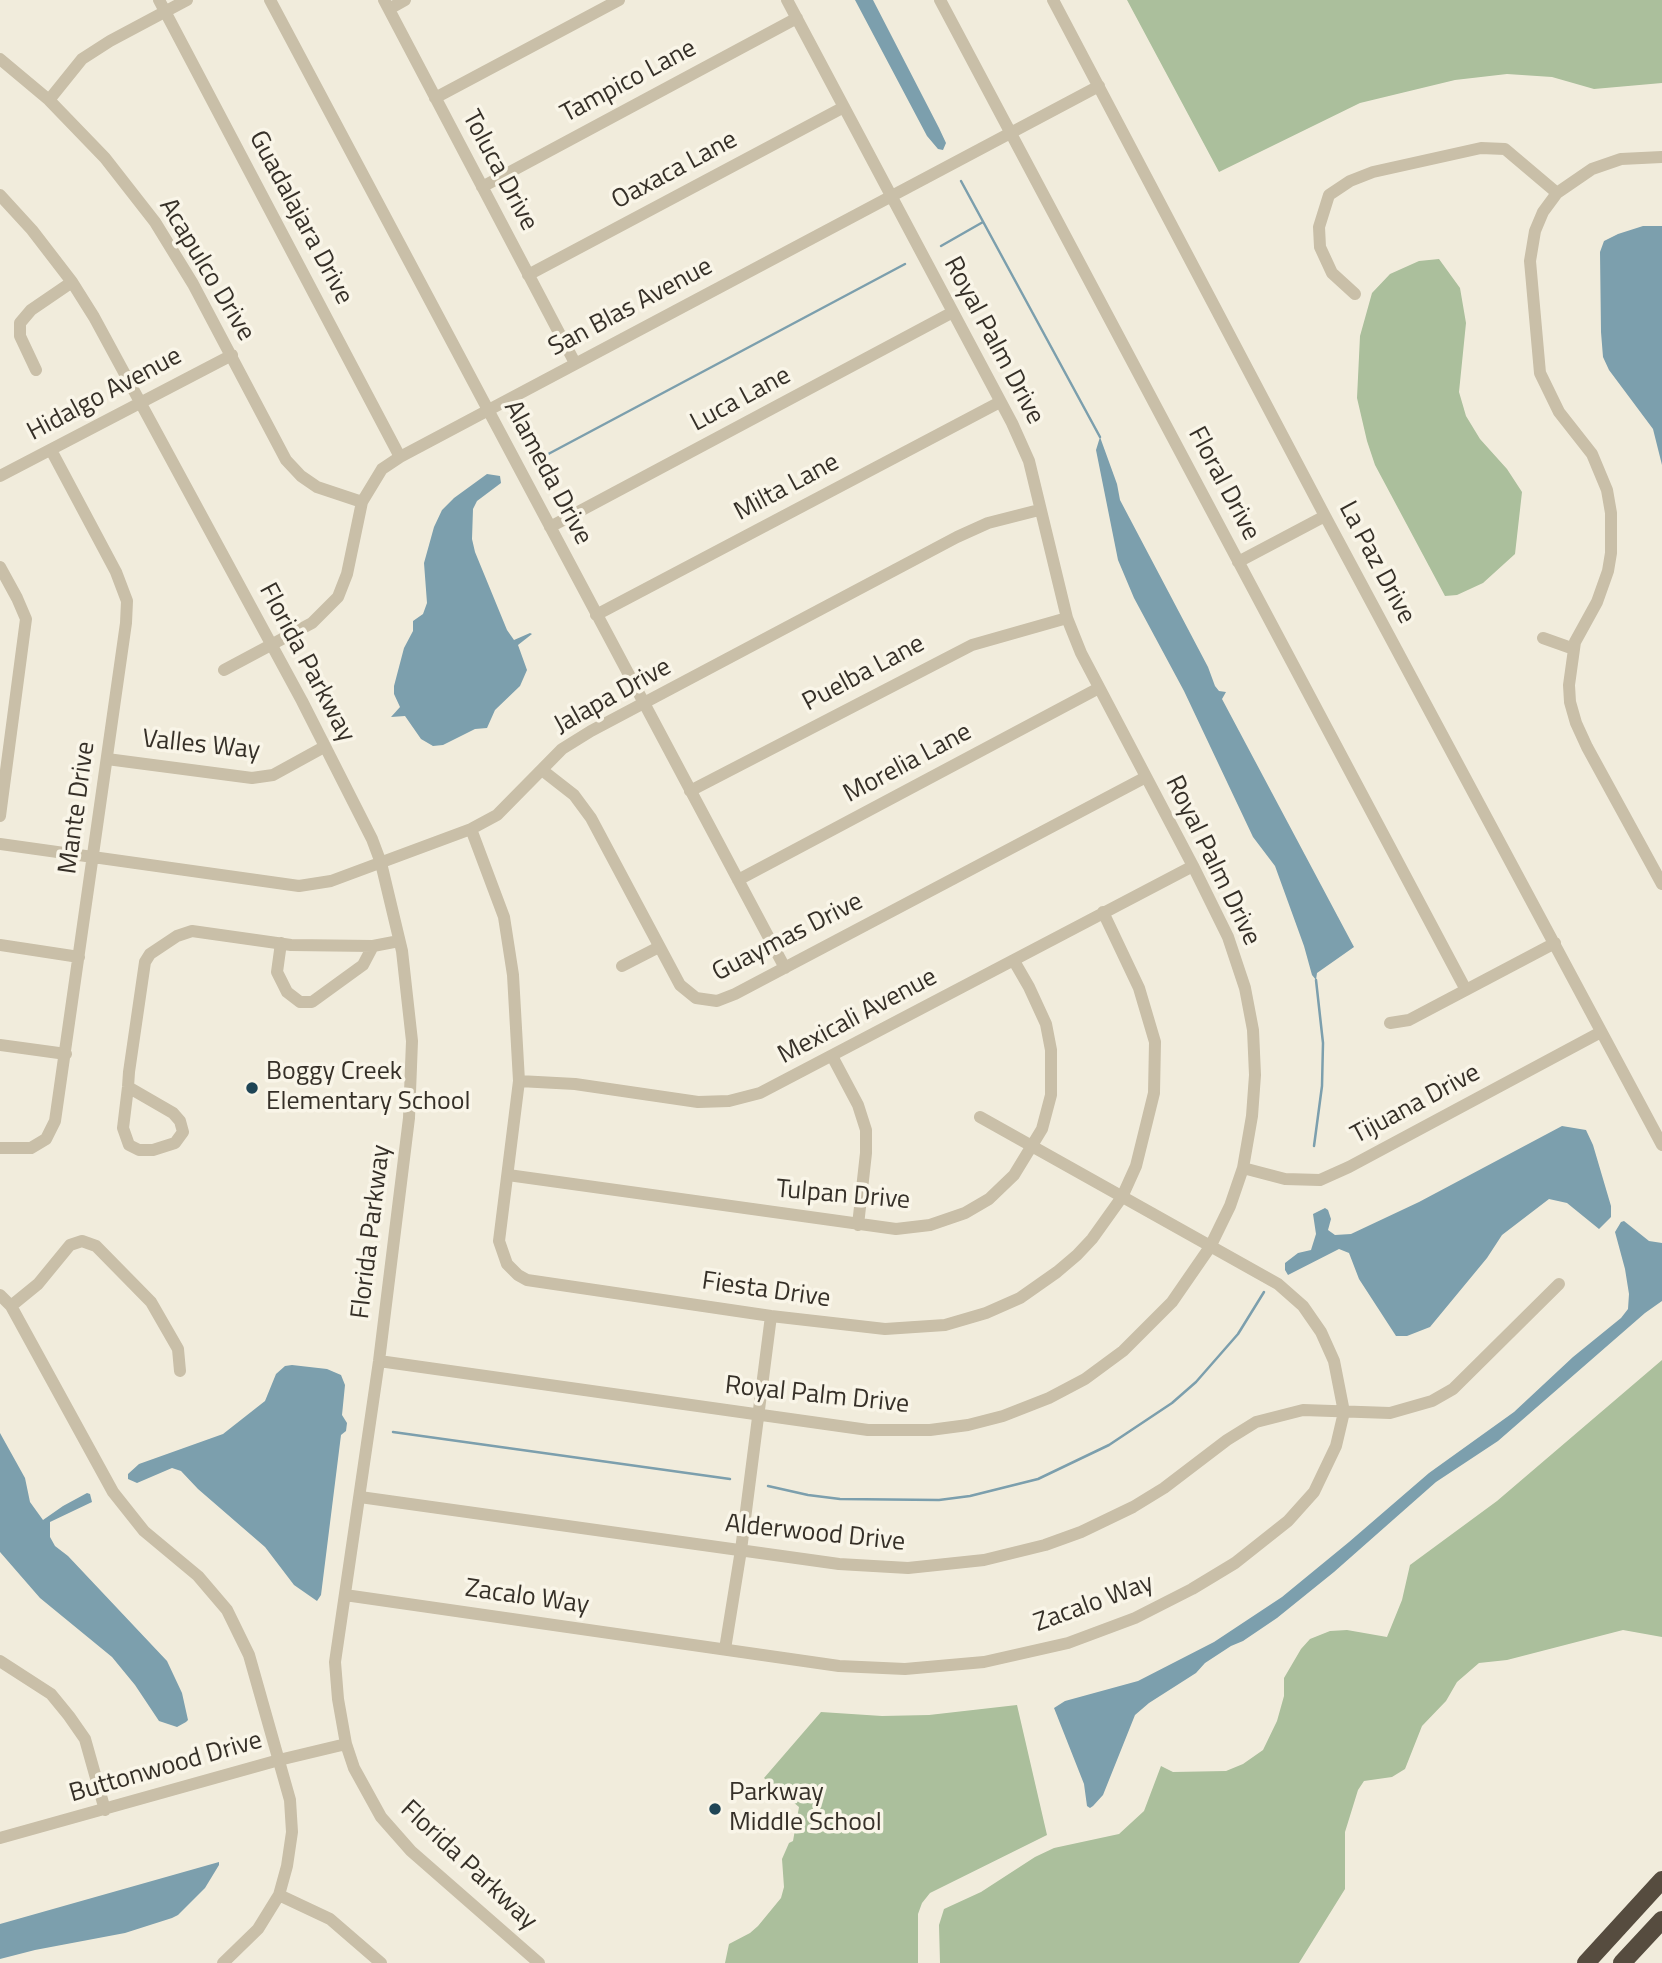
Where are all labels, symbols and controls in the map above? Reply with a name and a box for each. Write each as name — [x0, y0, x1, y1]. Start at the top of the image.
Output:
street label: Tampico Lane — [556, 33, 702, 131]
street label: Toluca Drive — [454, 105, 544, 237]
street label: Oaxaca Lane — [607, 125, 743, 217]
street label: Guadalajara Drive — [241, 126, 359, 310]
street label: Acapulco Drive — [151, 193, 261, 347]
street label: San Blas Avenue — [544, 252, 718, 364]
street label: Royal Palm Drive — [936, 252, 1050, 430]
street label: Hidalgo Avenue — [23, 341, 187, 449]
street label: Luca Lane — [686, 361, 796, 439]
street label: Alameda Drive — [496, 396, 598, 550]
street label: Floral Drive — [1180, 422, 1266, 546]
street label: Milta Lane — [729, 447, 845, 529]
street label: La Paz Drive — [1331, 497, 1421, 629]
street label: Florida Parkway — [251, 578, 361, 748]
street label: Puelba Lane — [798, 629, 930, 719]
street label: Jalapa Drive — [549, 652, 677, 742]
street label: Morelia Lane — [839, 717, 977, 811]
street label: Valles Way — [140, 724, 262, 768]
street label: Mante Drive — [53, 740, 103, 876]
street label: Royal Palm Drive — [1157, 771, 1267, 951]
street label: Guaymas Drive — [708, 887, 868, 989]
street label: Mexicali Avenue — [773, 962, 943, 1072]
place label: Boggy Creek Elementary School — [266, 1057, 471, 1118]
street label: Tijuana Drive — [1346, 1058, 1486, 1152]
marker: Boggy Creek Elementary School — [244, 1080, 260, 1096]
street label: Florida Parkway — [346, 1143, 398, 1321]
street label: Tulpan Drive — [775, 1175, 911, 1217]
street label: Fiesta Drive — [700, 1267, 832, 1315]
street label: Royal Palm Drive — [723, 1371, 911, 1421]
street label: Alderwood Drive — [723, 1509, 907, 1559]
street label: Zacalo Way — [1030, 1568, 1158, 1640]
street label: Zacalo Way — [463, 1574, 591, 1622]
street label: Buttonwood Drive — [66, 1726, 266, 1810]
place label: Parkway Middle School — [729, 1778, 882, 1840]
street label: Florida Parkway — [393, 1795, 543, 1937]
marker: Parkway Middle School — [707, 1801, 723, 1817]

